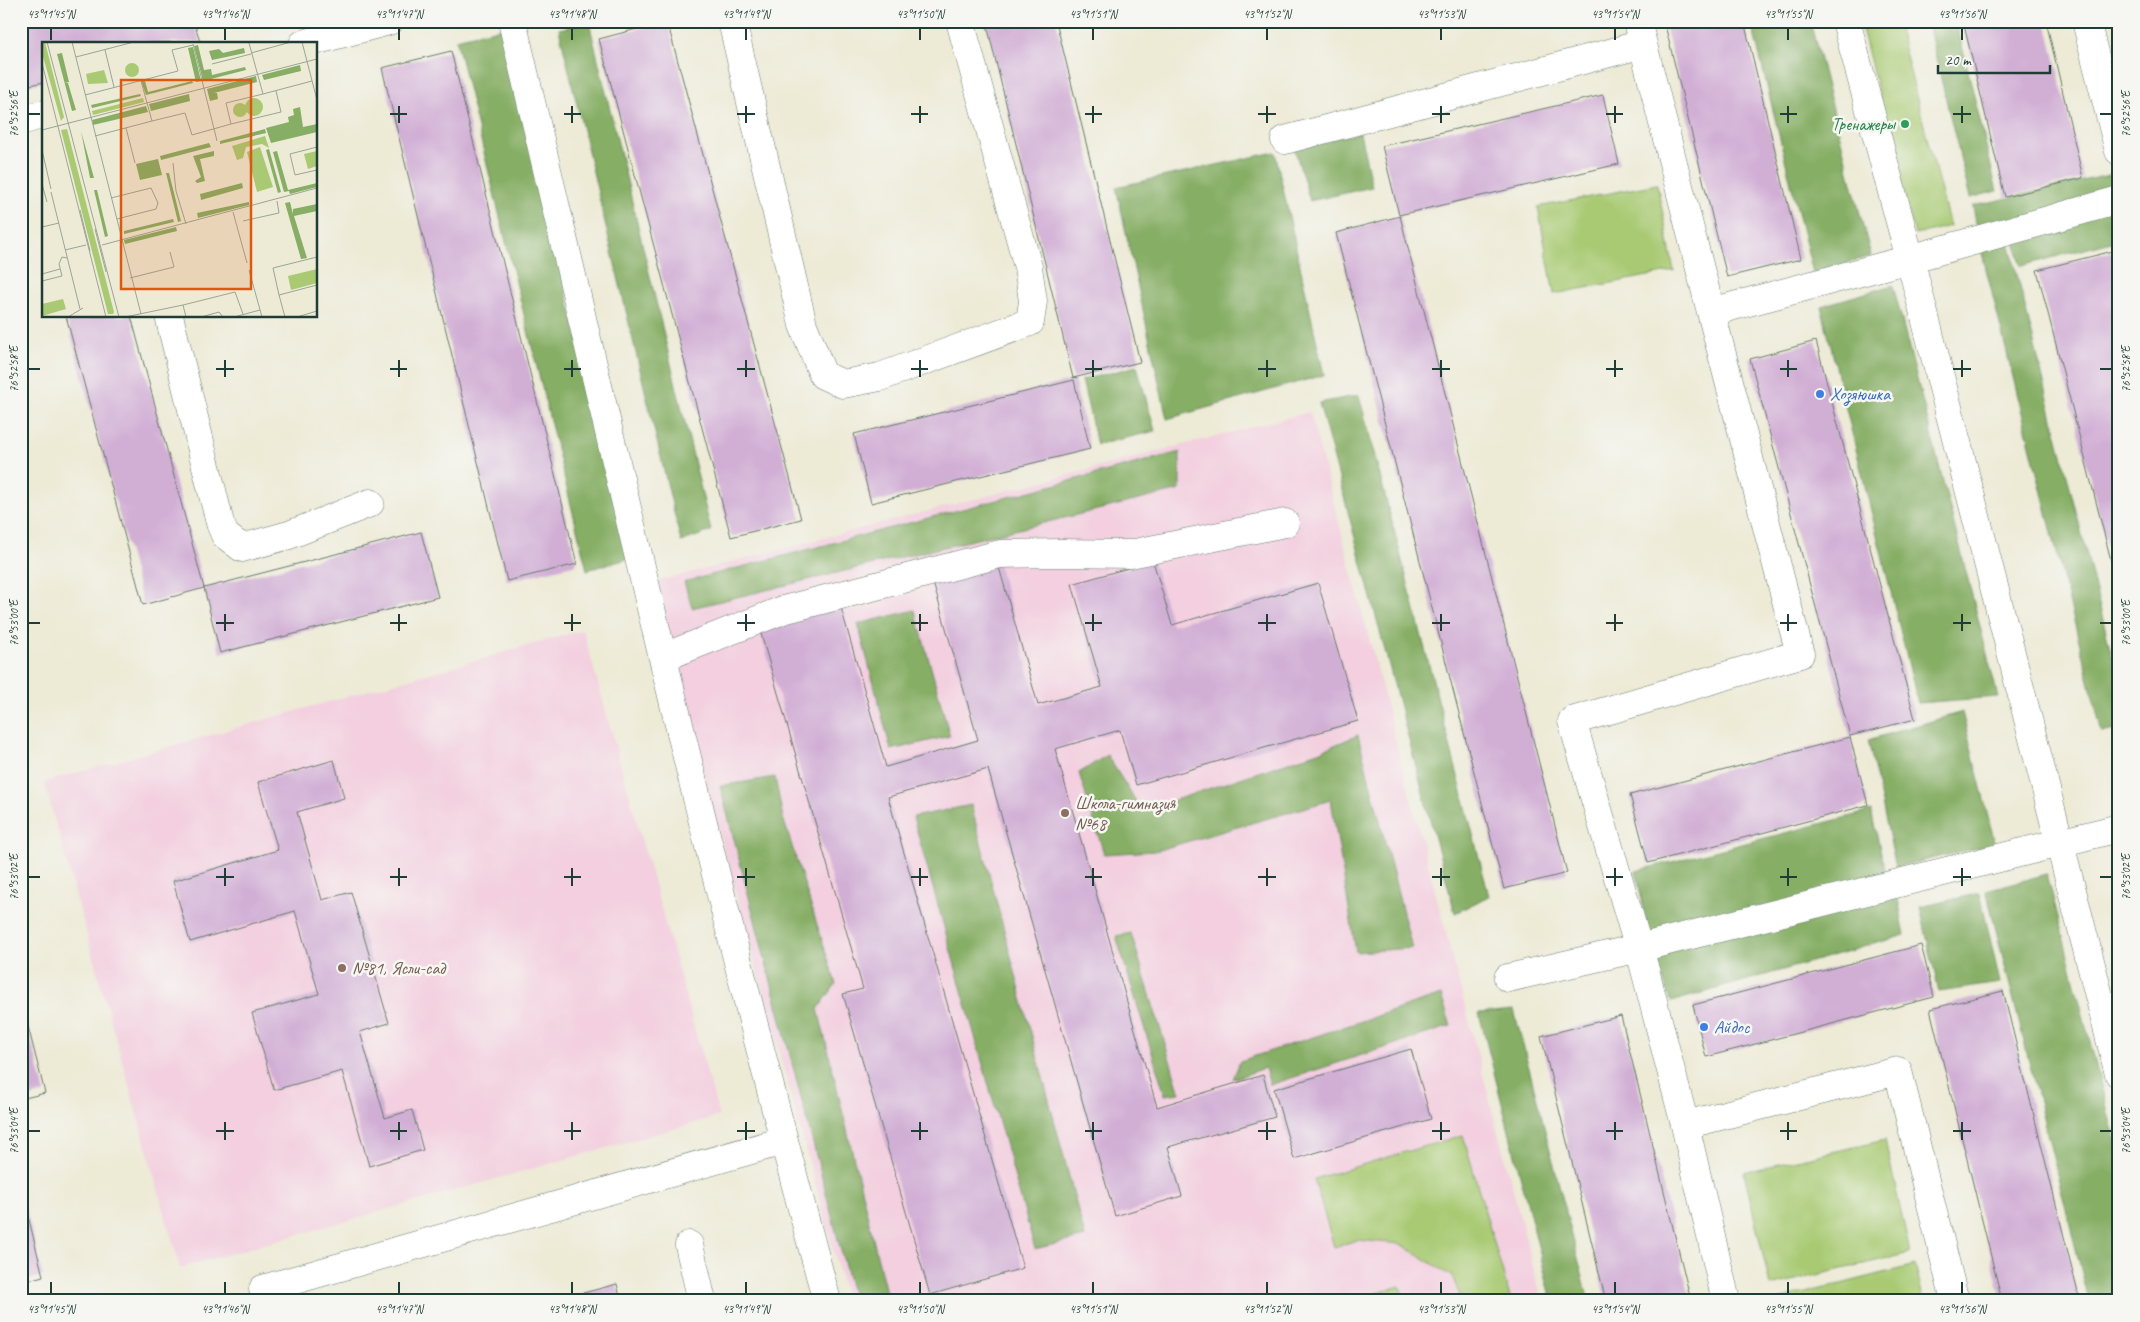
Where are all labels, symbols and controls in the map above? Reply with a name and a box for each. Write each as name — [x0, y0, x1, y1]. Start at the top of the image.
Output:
text: 43°11'45"N — [27, 6, 76, 22]
text: 43°11'46"N — [201, 6, 250, 22]
text: 43°11'47"N — [375, 6, 424, 22]
text: 43°11'48"N — [548, 6, 597, 22]
text: 43°11'49"N — [722, 6, 771, 22]
text: 43°11'50"N — [896, 6, 945, 22]
text: 43°11'51"N — [1069, 6, 1118, 22]
text: 43°11'52"N — [1243, 6, 1292, 22]
text: 43°11'53"N — [1417, 6, 1466, 22]
text: 43°11'54"N — [1591, 6, 1640, 22]
text: 43°11'55"N — [1764, 6, 1813, 22]
text: 43°11'56"N — [1938, 6, 1987, 22]
inset map — [42, 42, 318, 318]
scale bar — [1938, 42, 2050, 74]
text: 20 m — [1945, 51, 1972, 70]
text: 76°52'56"E — [6, 89, 22, 137]
text: 76°52'56"E — [2118, 89, 2134, 137]
place label: Тренажеры — [1832, 113, 1896, 135]
marker: Тренажеры — [1899, 118, 1911, 130]
text: 76°52'58"E — [6, 344, 22, 392]
text: 76°52'58"E — [2118, 344, 2134, 392]
place label: Хозяюшка — [1830, 383, 1891, 406]
marker: Хозяюшка — [1814, 388, 1826, 400]
text: 76°53'00"E — [6, 598, 22, 646]
text: 76°53'00"E — [2118, 598, 2134, 646]
place label: Школа-гимназия №68 — [1075, 792, 1177, 835]
marker: Школа-гимназия №68 — [1059, 807, 1071, 819]
text: 76°53'02"E — [6, 852, 22, 900]
text: 76°53'02"E — [2118, 852, 2134, 900]
place label: №81, Ясли-сад — [352, 957, 447, 979]
marker: №81, Ясли-сад — [336, 962, 348, 974]
place label: Айдос — [1714, 1016, 1750, 1038]
marker: Айдос — [1698, 1021, 1710, 1033]
text: 76°53'04"E — [6, 1106, 22, 1154]
text: 76°53'04"E — [2118, 1106, 2134, 1154]
text: 43°11'45"N — [27, 1301, 76, 1317]
text: 43°11'46"N — [201, 1301, 250, 1317]
text: 43°11'47"N — [375, 1301, 424, 1317]
text: 43°11'48"N — [548, 1301, 597, 1317]
text: 43°11'49"N — [722, 1301, 771, 1317]
text: 43°11'50"N — [896, 1301, 945, 1317]
text: 43°11'51"N — [1069, 1301, 1118, 1317]
text: 43°11'52"N — [1243, 1301, 1292, 1317]
text: 43°11'53"N — [1417, 1301, 1466, 1317]
text: 43°11'54"N — [1591, 1301, 1640, 1317]
text: 43°11'55"N — [1764, 1301, 1813, 1317]
text: 43°11'56"N — [1938, 1301, 1987, 1317]

